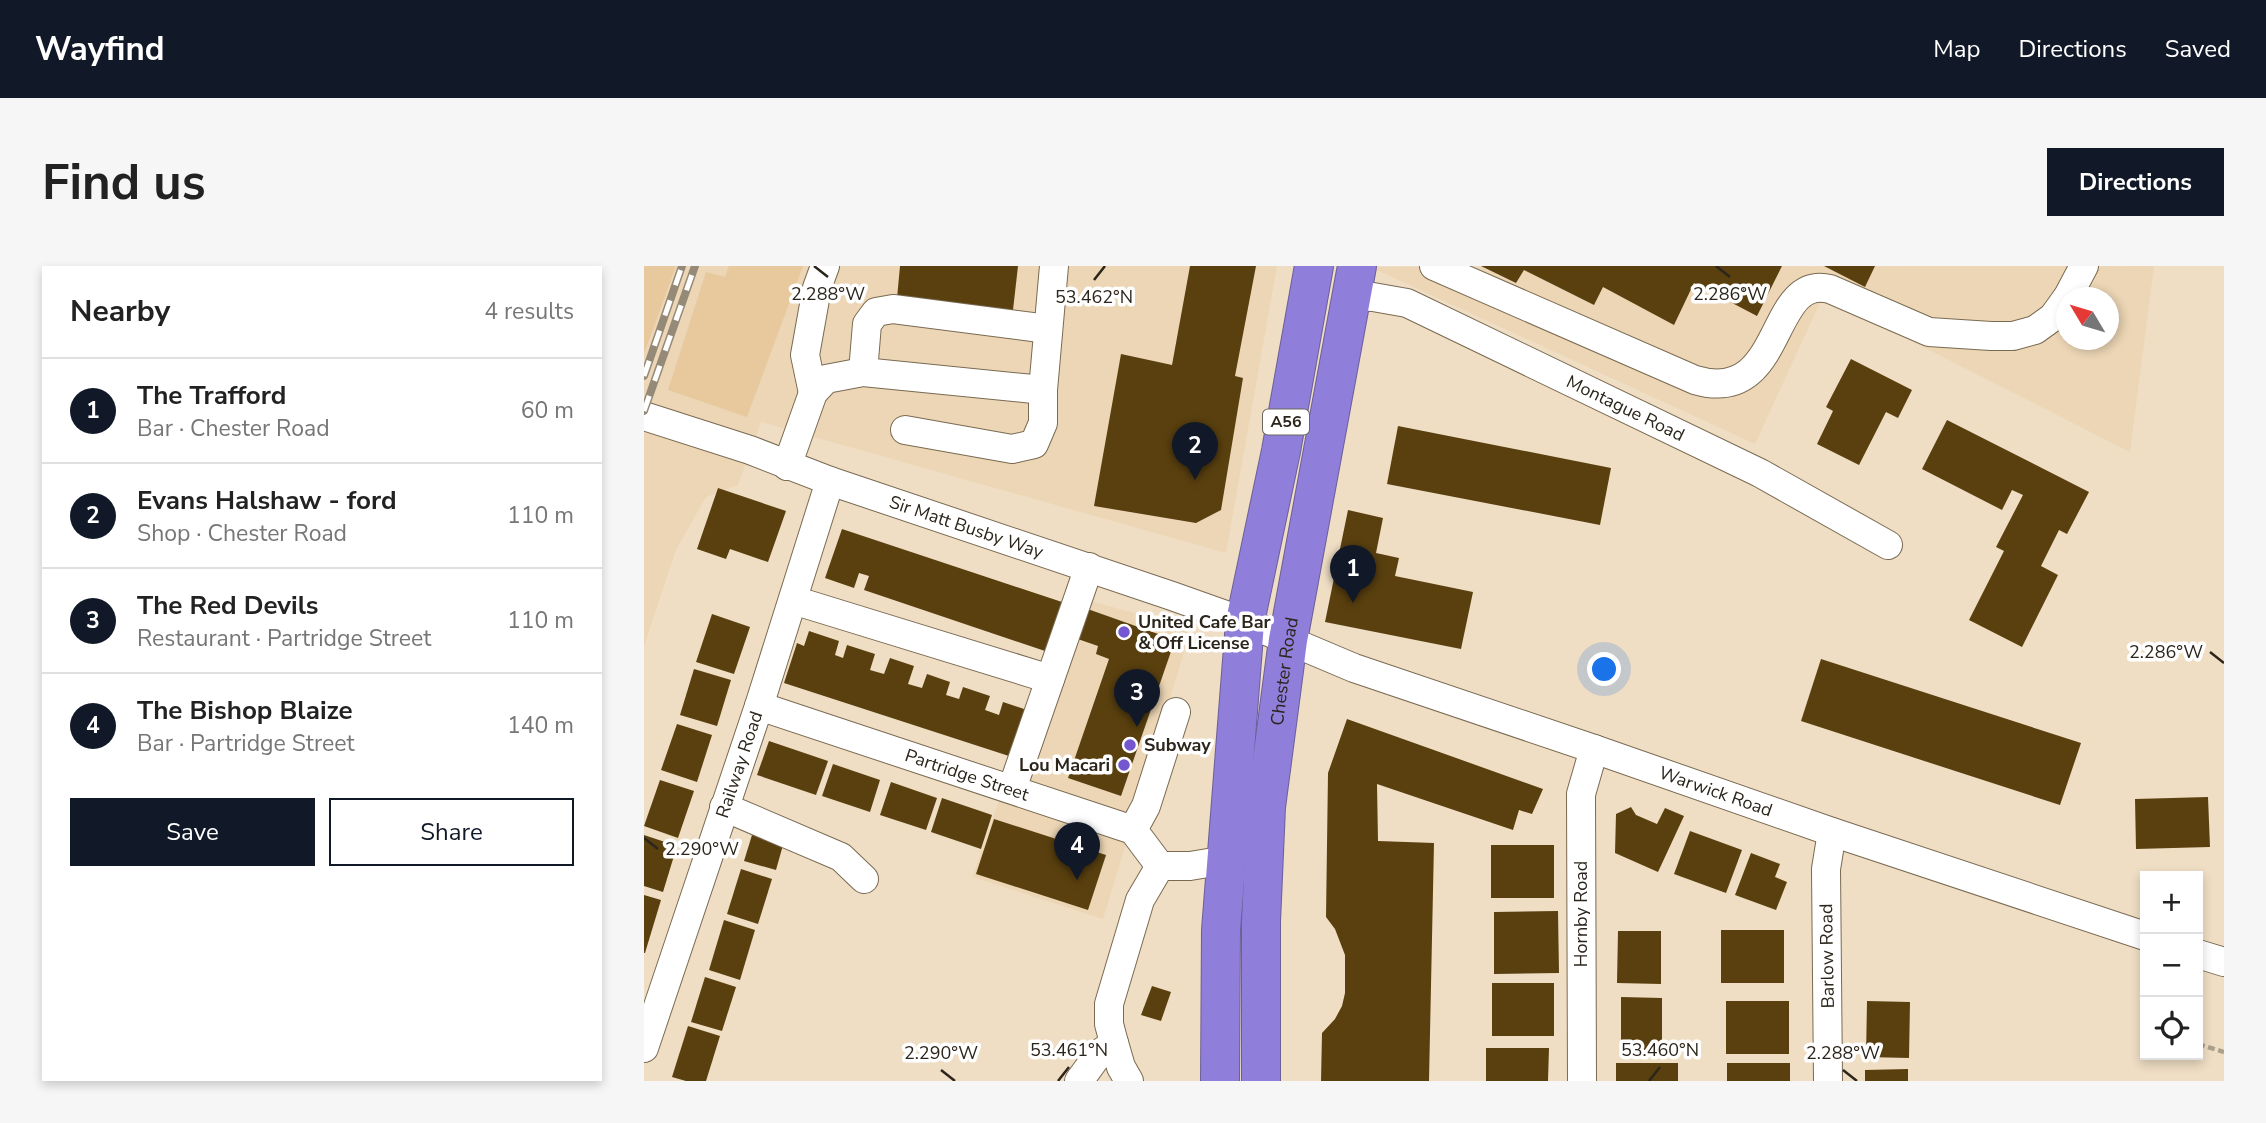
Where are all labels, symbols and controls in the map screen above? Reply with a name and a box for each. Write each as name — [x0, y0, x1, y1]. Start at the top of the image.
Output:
text: Wayfind — [35, 27, 165, 72]
text: Map — [1933, 33, 1980, 65]
text: Directions — [2018, 33, 2127, 65]
text: Saved — [2165, 33, 2231, 65]
button: Directions — [2047, 148, 2224, 216]
text: Find us — [42, 149, 206, 216]
text: 2.288°W — [791, 282, 865, 306]
text: 2.286°W — [1693, 282, 1767, 306]
text: 53.462°N — [1055, 285, 1133, 309]
north arrow — [2056, 287, 2119, 350]
text: Nearby — [70, 291, 170, 332]
text: 4 results — [484, 296, 574, 327]
street label: Montague Road — [1562, 370, 1688, 447]
text: The Trafford — [137, 378, 286, 413]
text: 1 — [86, 395, 100, 426]
text: 60 m — [521, 395, 574, 426]
road number: A56 — [1263, 410, 1309, 434]
text: Bar · Chester Road — [137, 413, 330, 444]
pin: 2 — [1172, 422, 1218, 480]
text: Evans Halshaw - ford — [137, 483, 397, 518]
street label: Sir Matt Busby Way — [886, 490, 1047, 564]
text: 2 — [86, 500, 100, 531]
text: 110 m — [507, 500, 574, 531]
text: Shop · Chester Road — [137, 518, 347, 549]
pin: 1 — [1330, 545, 1376, 603]
text: The Red Devils — [137, 588, 319, 623]
text: 3 — [86, 605, 100, 636]
text: 110 m — [507, 605, 574, 636]
place label: United Cafe Bar & Off License — [1138, 610, 1271, 655]
street label: Chester Road — [1265, 615, 1304, 727]
text: Restaurant · Partridge Street — [137, 623, 431, 654]
marker: United Cafe Bar & Off License — [1116, 624, 1132, 640]
text: 2.286°W — [2129, 640, 2203, 664]
your location — [1587, 652, 1621, 686]
pin: 3 — [1114, 669, 1160, 727]
text: The Bishop Blaize — [137, 693, 353, 728]
street label: Railway Road — [710, 708, 768, 821]
text: 4 — [86, 710, 100, 741]
text: 140 m — [507, 710, 574, 741]
text: Bar · Partridge Street — [137, 728, 354, 759]
place label: Subway — [1144, 733, 1211, 757]
marker: Subway — [1122, 737, 1138, 753]
street label: Partridge Street — [902, 743, 1032, 807]
place label: Lou Macari — [1019, 753, 1110, 777]
marker: Lou Macari — [1116, 757, 1132, 773]
street label: Warwick Road — [1656, 761, 1776, 822]
button: Save — [70, 798, 315, 866]
button: Share — [329, 798, 574, 866]
pin: 4 — [1054, 822, 1100, 880]
text: 2.290°W — [665, 837, 739, 861]
street label: Hornby Road — [1569, 861, 1593, 967]
map controls — [2140, 871, 2203, 1060]
button: + — [2140, 871, 2203, 934]
street label: Barlow Road — [1814, 903, 1840, 1009]
button: − — [2140, 934, 2203, 997]
button: locate — [2140, 997, 2203, 1060]
text: 53.461°N — [1030, 1038, 1108, 1062]
text: 53.460°N — [1621, 1038, 1699, 1062]
text: 2.290°W — [904, 1041, 978, 1065]
text: 2.288°W — [1806, 1041, 1880, 1065]

